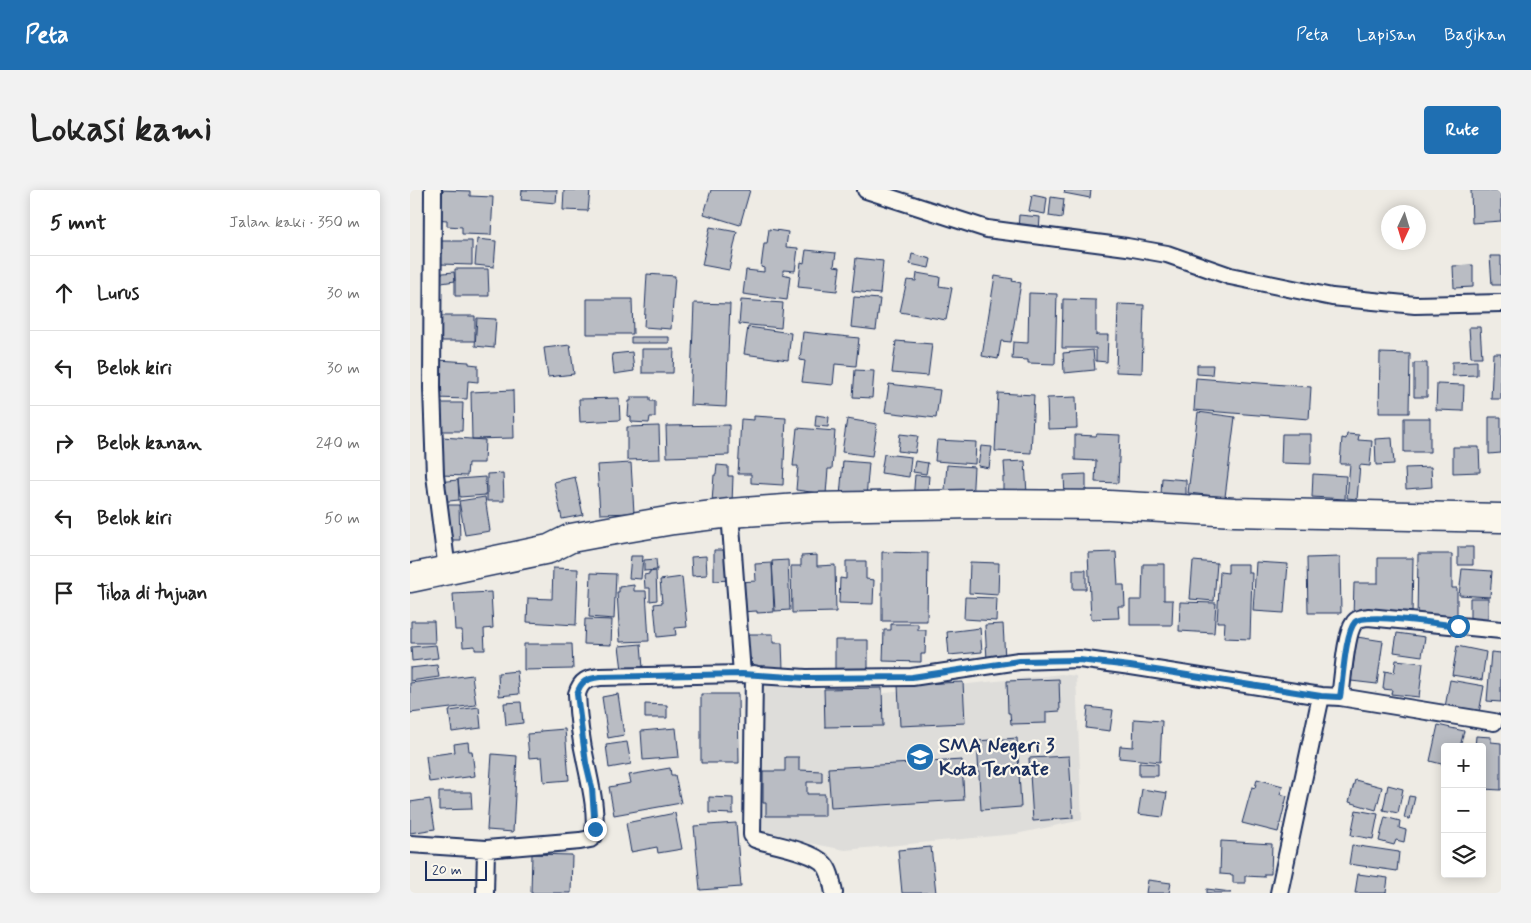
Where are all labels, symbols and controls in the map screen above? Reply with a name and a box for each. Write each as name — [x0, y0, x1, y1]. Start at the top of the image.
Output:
text: Peta — [25, 20, 69, 51]
text: Peta — [1296, 23, 1329, 47]
text: Lapisan — [1357, 23, 1416, 47]
text: Bagikan — [1444, 23, 1506, 47]
button: Rute — [1424, 106, 1501, 154]
text: Lokasi kami — [30, 107, 212, 153]
north arrow — [1381, 205, 1426, 250]
text: 5 mnt — [50, 209, 107, 237]
text: Jalan kaki · 350 m — [229, 212, 360, 233]
icon: ahead — [50, 279, 78, 307]
text: Lurus — [97, 281, 139, 306]
text: 30 m — [327, 283, 360, 304]
icon: left — [50, 354, 78, 382]
text: Belok kiri — [97, 356, 172, 381]
text: 30 m — [327, 358, 360, 379]
icon: right — [50, 429, 78, 457]
text: Belok kanan — [97, 431, 202, 456]
text: 240 m — [316, 433, 360, 454]
icon: left — [50, 504, 78, 532]
text: Belok kiri — [97, 506, 172, 531]
text: 50 m — [324, 508, 360, 529]
icon: arrive — [50, 579, 78, 607]
text: Tiba di tujuan — [97, 581, 208, 606]
route start — [1447, 615, 1470, 638]
place label: SMA Negeri 3 Kota Ternate — [939, 733, 1055, 783]
school or university icon: SMA Negeri 3 Kota Ternate — [905, 742, 935, 772]
map controls — [1441, 743, 1486, 878]
button: + — [1441, 743, 1486, 788]
button: − — [1441, 788, 1486, 833]
route end — [584, 818, 607, 841]
button: layers — [1441, 833, 1486, 878]
scale bar — [425, 858, 488, 881]
text: 20 m — [432, 861, 462, 879]

